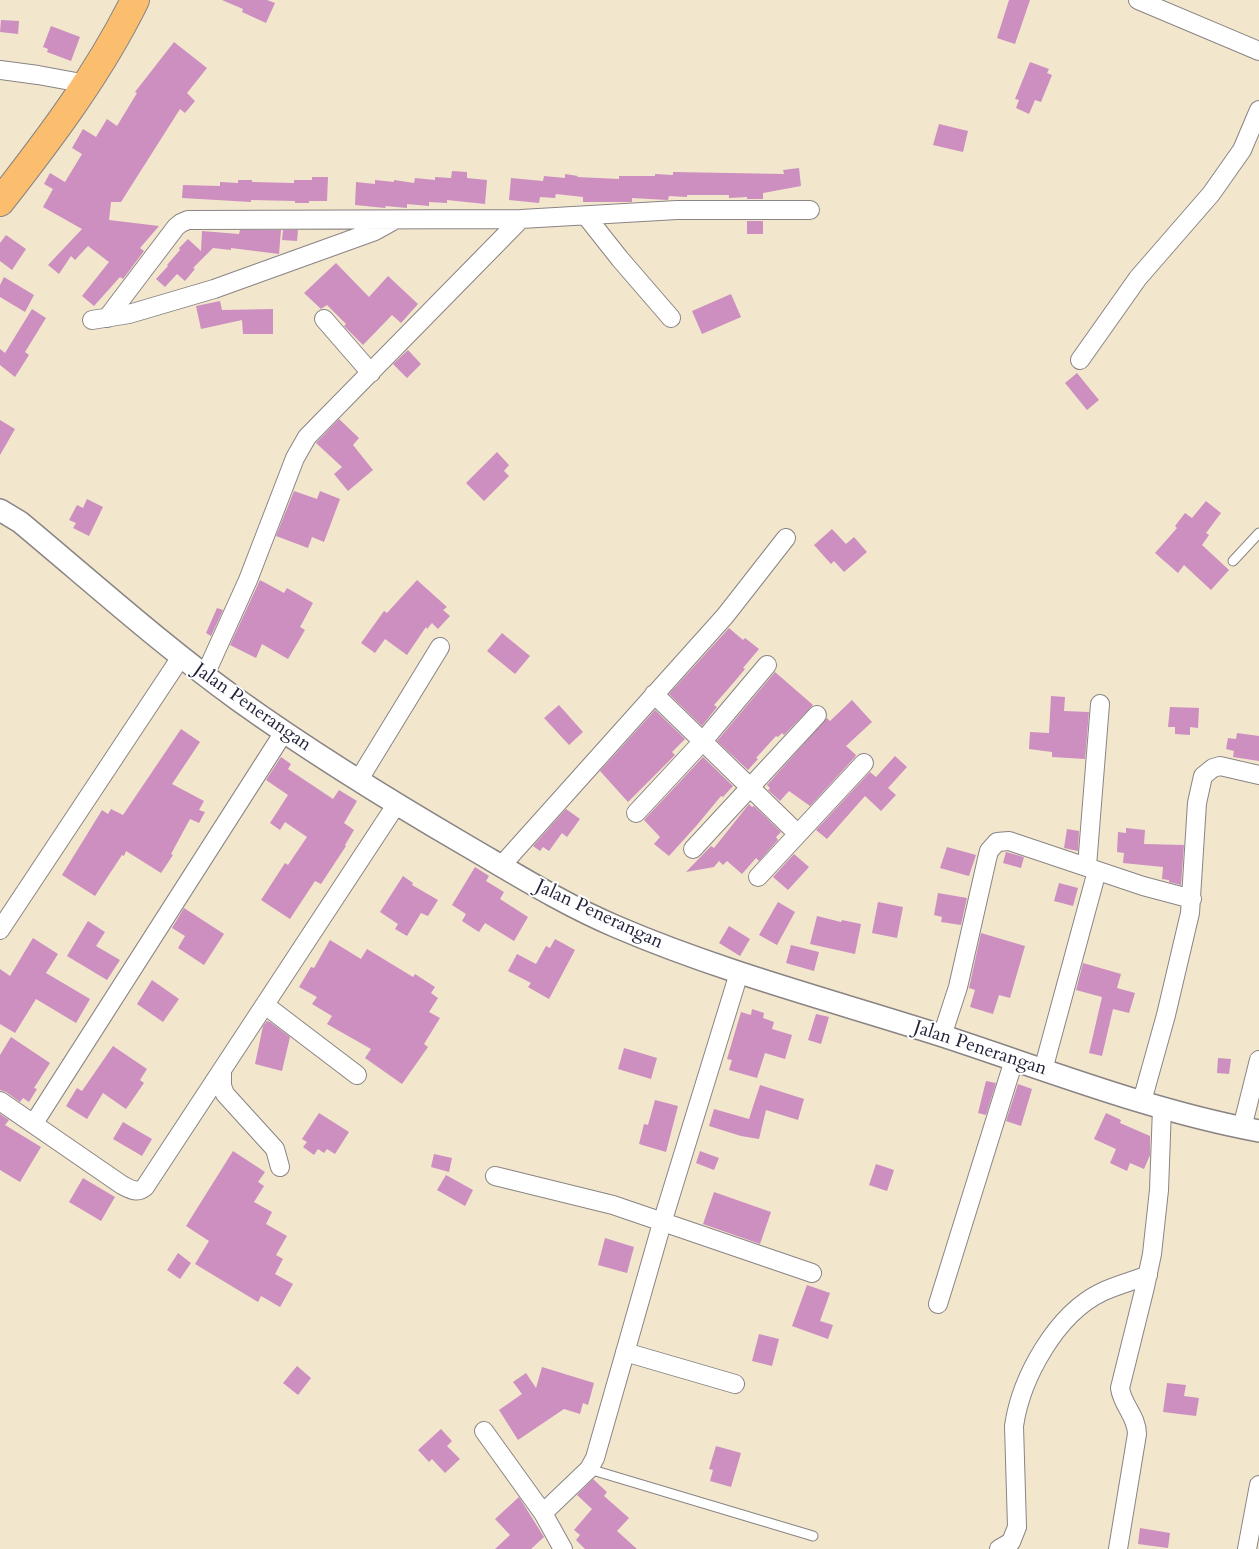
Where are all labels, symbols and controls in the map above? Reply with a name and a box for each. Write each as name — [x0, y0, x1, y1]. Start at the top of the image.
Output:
street label: Jalan Penerangan — [189, 659, 315, 757]
street label: Jalan Penerangan — [531, 875, 667, 955]
street label: Jalan Penerangan — [911, 1017, 1049, 1081]

